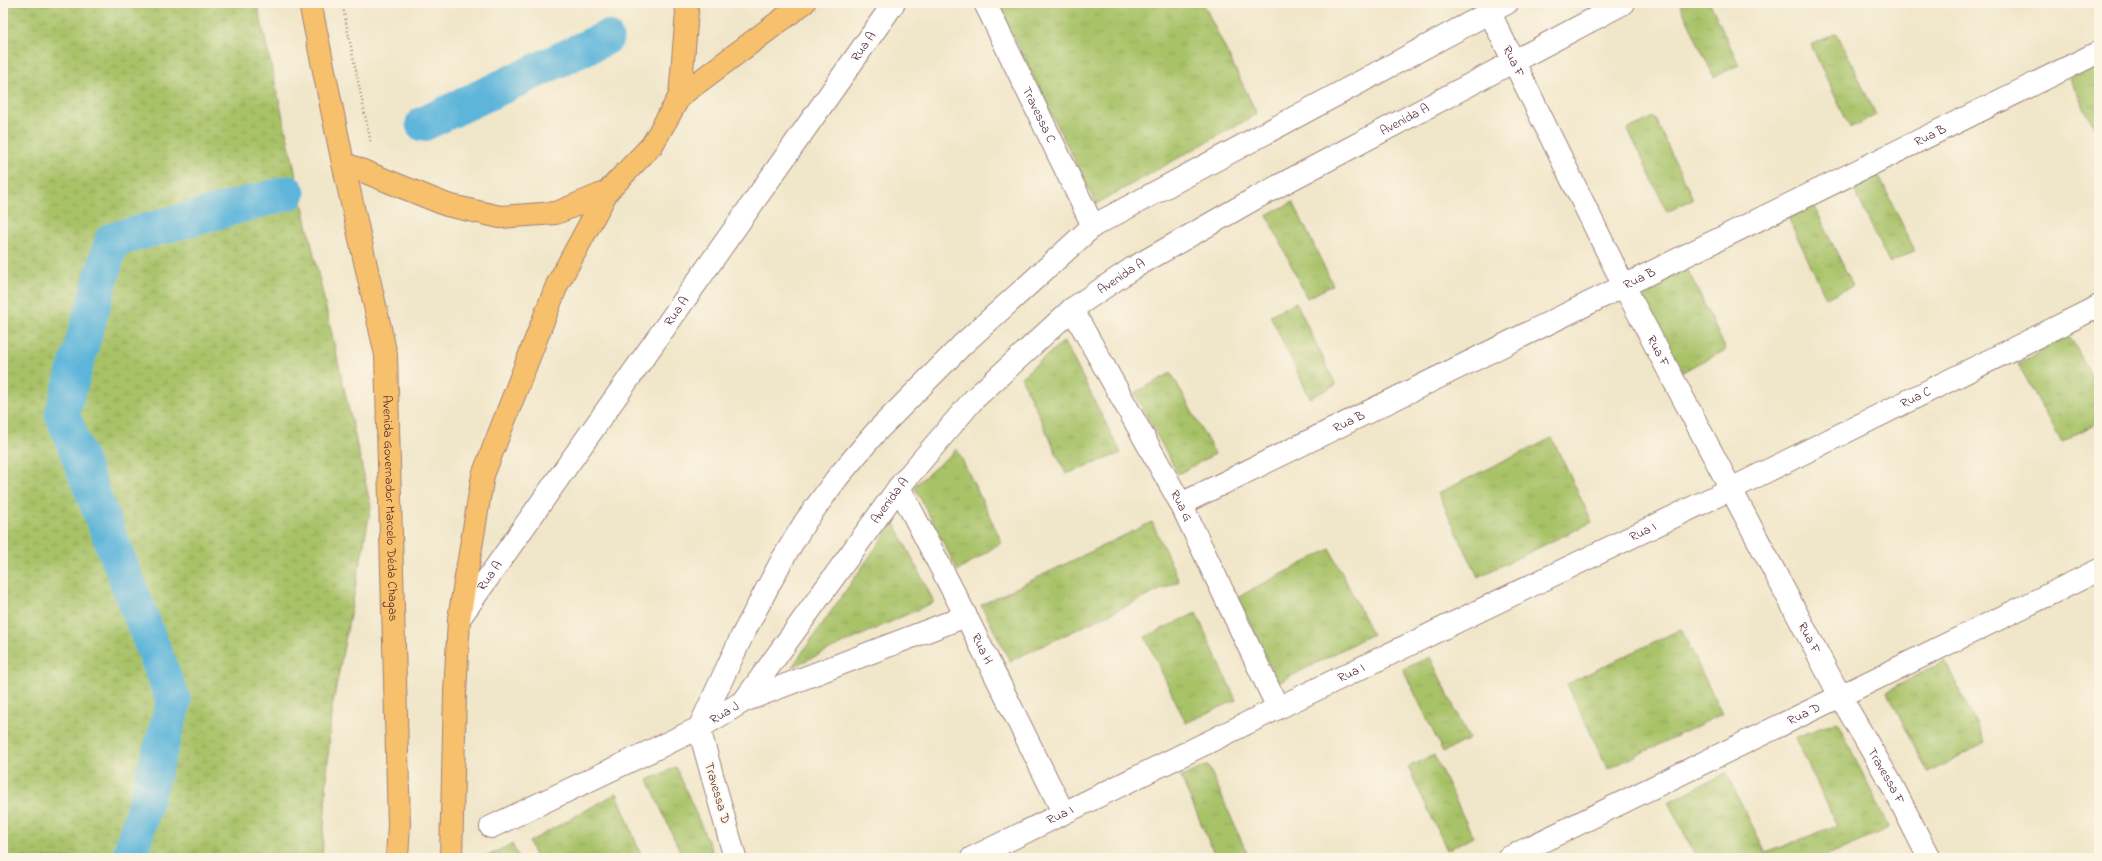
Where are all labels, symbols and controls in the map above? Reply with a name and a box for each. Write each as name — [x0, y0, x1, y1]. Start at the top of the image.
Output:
street label: Rua A — [846, 27, 881, 65]
street label: Rua F — [1498, 42, 1530, 81]
street label: Travessa C — [1017, 83, 1061, 146]
street label: Avenida A — [1376, 98, 1433, 140]
street label: Rua B — [1911, 119, 1950, 151]
street label: Avenida A — [1093, 254, 1148, 299]
street label: Rua B — [1620, 262, 1659, 294]
street label: Rua A — [659, 292, 694, 330]
street label: Rua F — [1642, 332, 1675, 371]
street label: Rua C — [1897, 382, 1934, 413]
street label: Avenida Governador Marcelo Déda Chagas — [378, 395, 403, 622]
street label: Rua B — [1329, 405, 1368, 437]
street label: Avenida A — [866, 473, 913, 527]
street label: Rua G — [1165, 486, 1197, 524]
street label: Rua I — [1626, 517, 1660, 546]
street label: Rua A — [472, 557, 507, 595]
street label: Rua F — [1793, 619, 1826, 658]
street label: Rua H — [967, 630, 998, 668]
street label: Rua I — [1334, 658, 1368, 687]
street label: Rua J — [706, 697, 743, 729]
street label: Rua D — [1784, 698, 1823, 730]
street label: Travessa F — [1863, 744, 1910, 808]
street label: Travessa D — [699, 760, 735, 826]
street label: Rua I — [1043, 800, 1077, 830]

